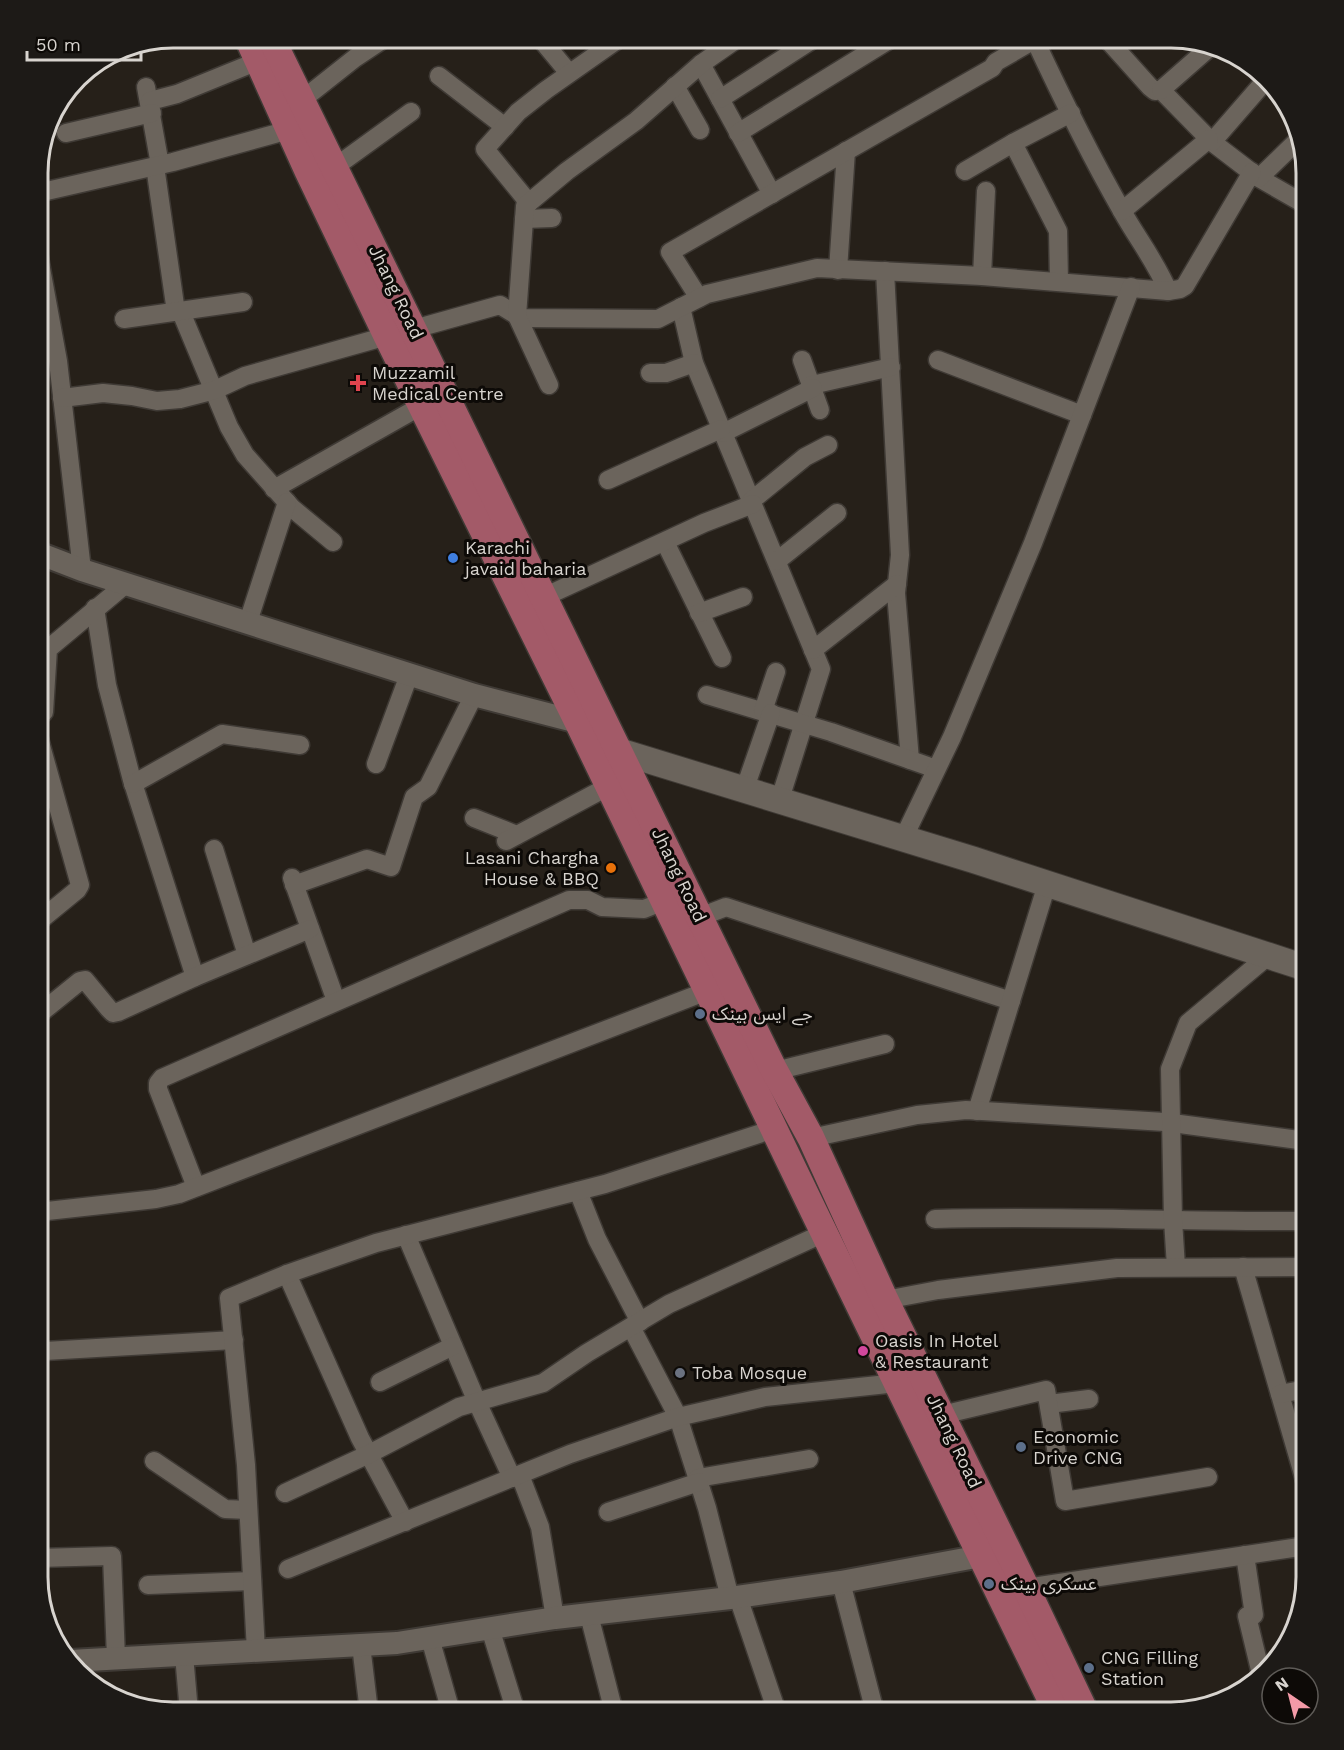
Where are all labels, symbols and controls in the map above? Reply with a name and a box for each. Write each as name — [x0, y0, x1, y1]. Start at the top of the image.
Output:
scale bar — [27, 24, 141, 62]
text: 50 m — [36, 34, 81, 55]
street label: Jhang Road — [365, 241, 428, 342]
place label: Muzzamil Medical Centre — [372, 362, 504, 404]
marker: Muzzamil Medical Centre — [349, 374, 367, 392]
place label: Karachi javaid baharia — [463, 537, 586, 579]
marker: Karachi javaid baharia — [446, 551, 460, 565]
street label: Jhang Road — [648, 824, 711, 925]
place label: Lasani Chargha House & BBQ — [465, 847, 599, 889]
marker: Lasani Chargha House & BBQ — [604, 861, 618, 875]
place label: جے ایس بینک — [712, 1003, 813, 1026]
marker: جے ایس بینک — [693, 1007, 707, 1021]
place label: Oasis In Hotel & Restaurant — [875, 1330, 999, 1372]
marker: Oasis In Hotel & Restaurant — [856, 1344, 870, 1358]
place label: Toba Mosque — [692, 1362, 807, 1383]
marker: Toba Mosque — [673, 1366, 687, 1380]
street label: Jhang Road — [923, 1390, 986, 1491]
place label: Economic Drive CNG — [1033, 1426, 1123, 1468]
marker: Economic Drive CNG — [1014, 1440, 1028, 1454]
place label: عسکری بینک — [1001, 1573, 1097, 1595]
marker: عسکری بینک — [982, 1577, 996, 1591]
place label: CNG Filling Station — [1101, 1647, 1198, 1689]
marker: CNG Filling Station — [1082, 1661, 1096, 1675]
north arrow — [1260, 1666, 1320, 1726]
text: N — [1271, 1673, 1292, 1695]

